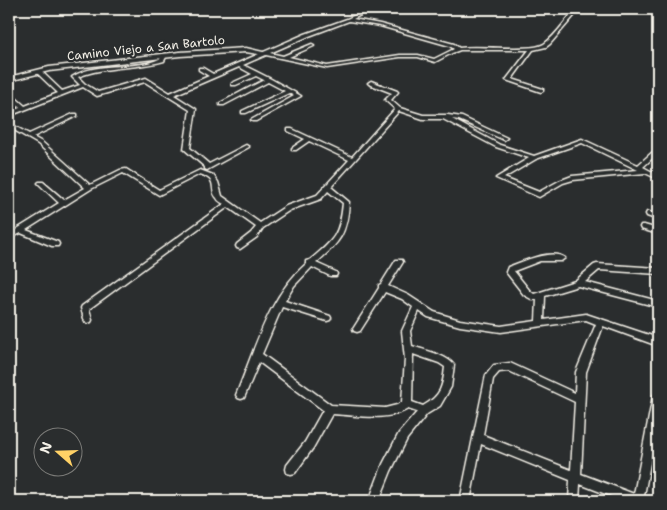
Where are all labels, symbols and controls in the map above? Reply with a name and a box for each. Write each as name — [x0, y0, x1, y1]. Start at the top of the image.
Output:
street label: Camino Viejo a San Bartolo — [66, 32, 226, 64]
north arrow — [32, 428, 82, 478]
text: N — [35, 439, 56, 456]

